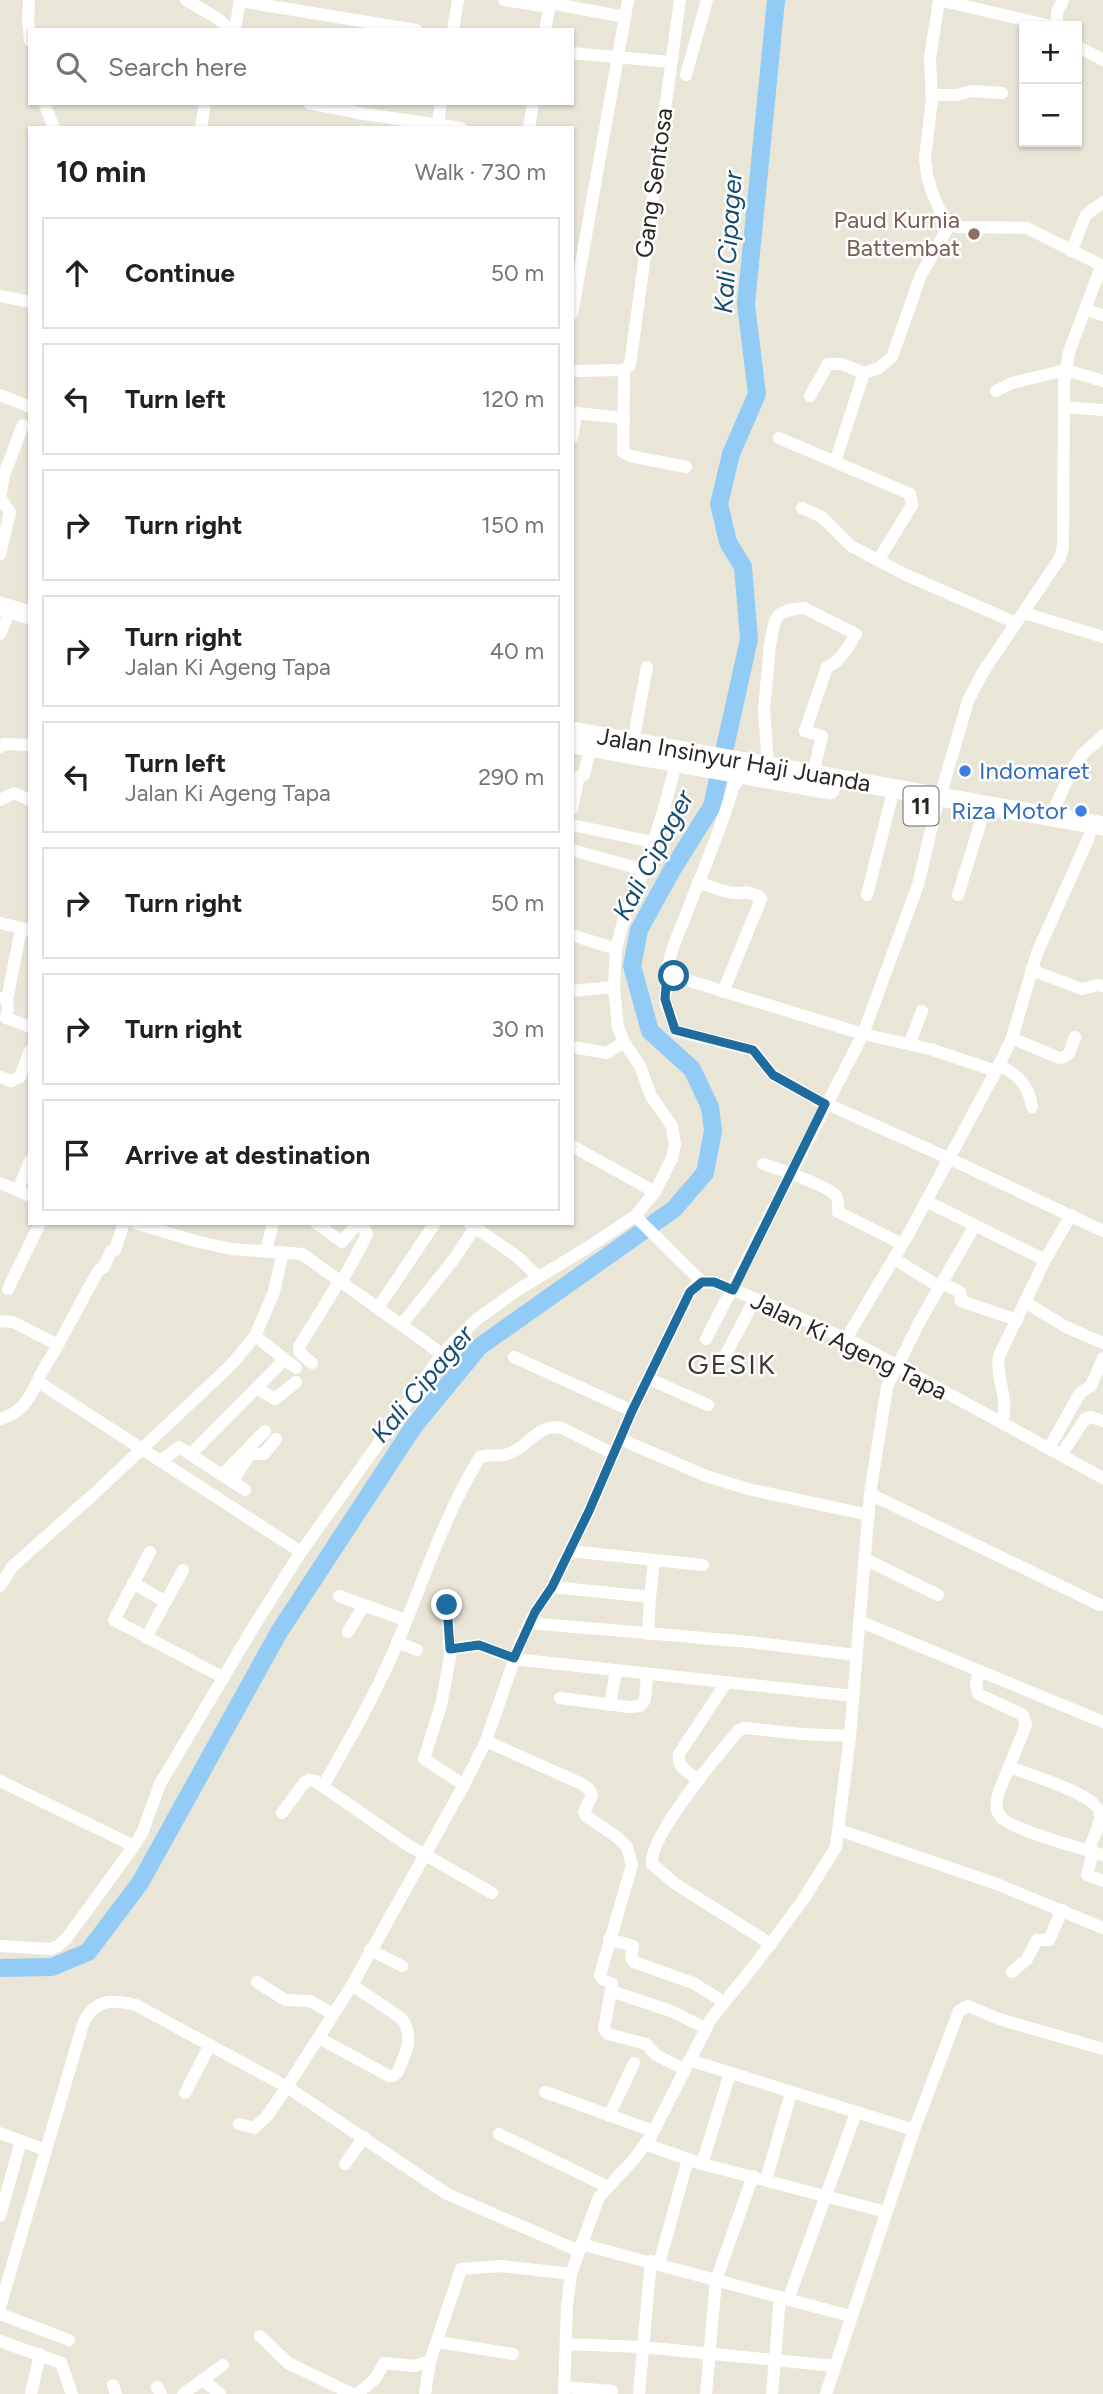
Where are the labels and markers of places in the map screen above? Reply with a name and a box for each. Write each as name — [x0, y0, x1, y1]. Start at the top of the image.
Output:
place label: Paud Kurnia Battembat — [833, 205, 960, 262]
marker: Paud Kurnia Battembat — [966, 226, 982, 242]
place label: Indomaret — [979, 756, 1090, 785]
marker: Indomaret — [957, 763, 973, 779]
place label: Riza Motor — [951, 796, 1067, 825]
marker: Riza Motor — [1073, 803, 1089, 819]

